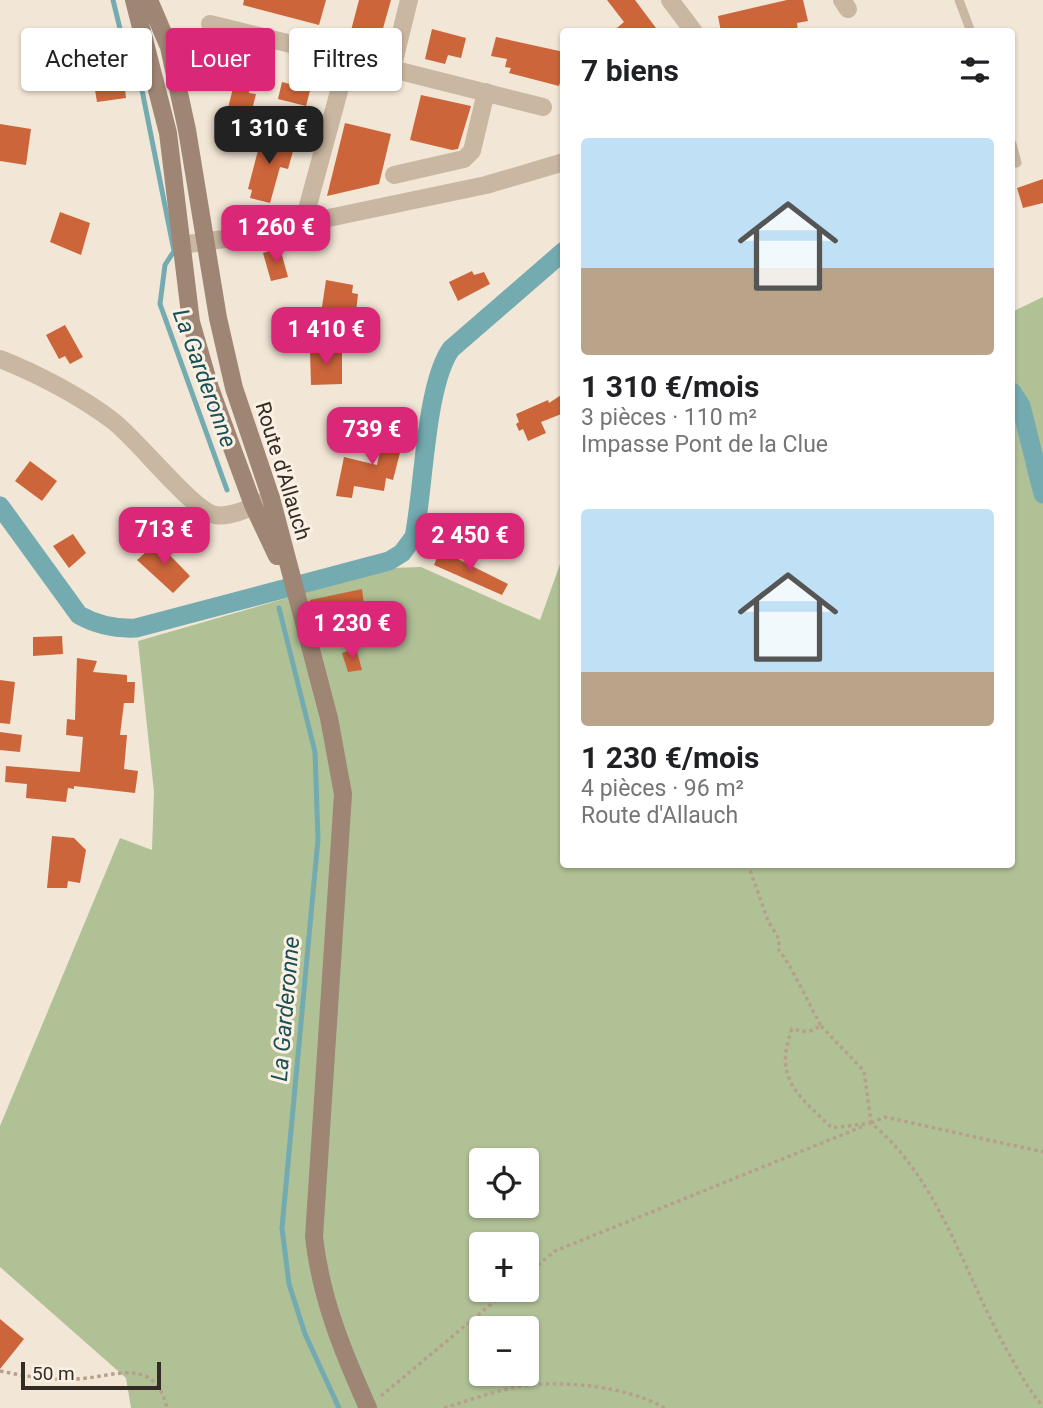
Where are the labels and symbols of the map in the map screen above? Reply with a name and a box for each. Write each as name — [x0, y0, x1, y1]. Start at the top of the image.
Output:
pin: 1 310 € — [204, 106, 334, 166]
pin: 1 260 € — [211, 205, 341, 265]
water label: La Garderonne — [167, 305, 242, 451]
pin: 1 410 € — [261, 308, 391, 367]
street label: Route d'Allauch — [251, 399, 315, 543]
pin: 739 € — [323, 407, 421, 467]
pin: 713 € — [115, 508, 213, 567]
pin: 2 450 € — [405, 514, 535, 573]
pin: 1 230 € — [287, 602, 417, 661]
water label: La Garderonne — [266, 935, 305, 1083]
scale bar — [21, 1359, 161, 1391]

